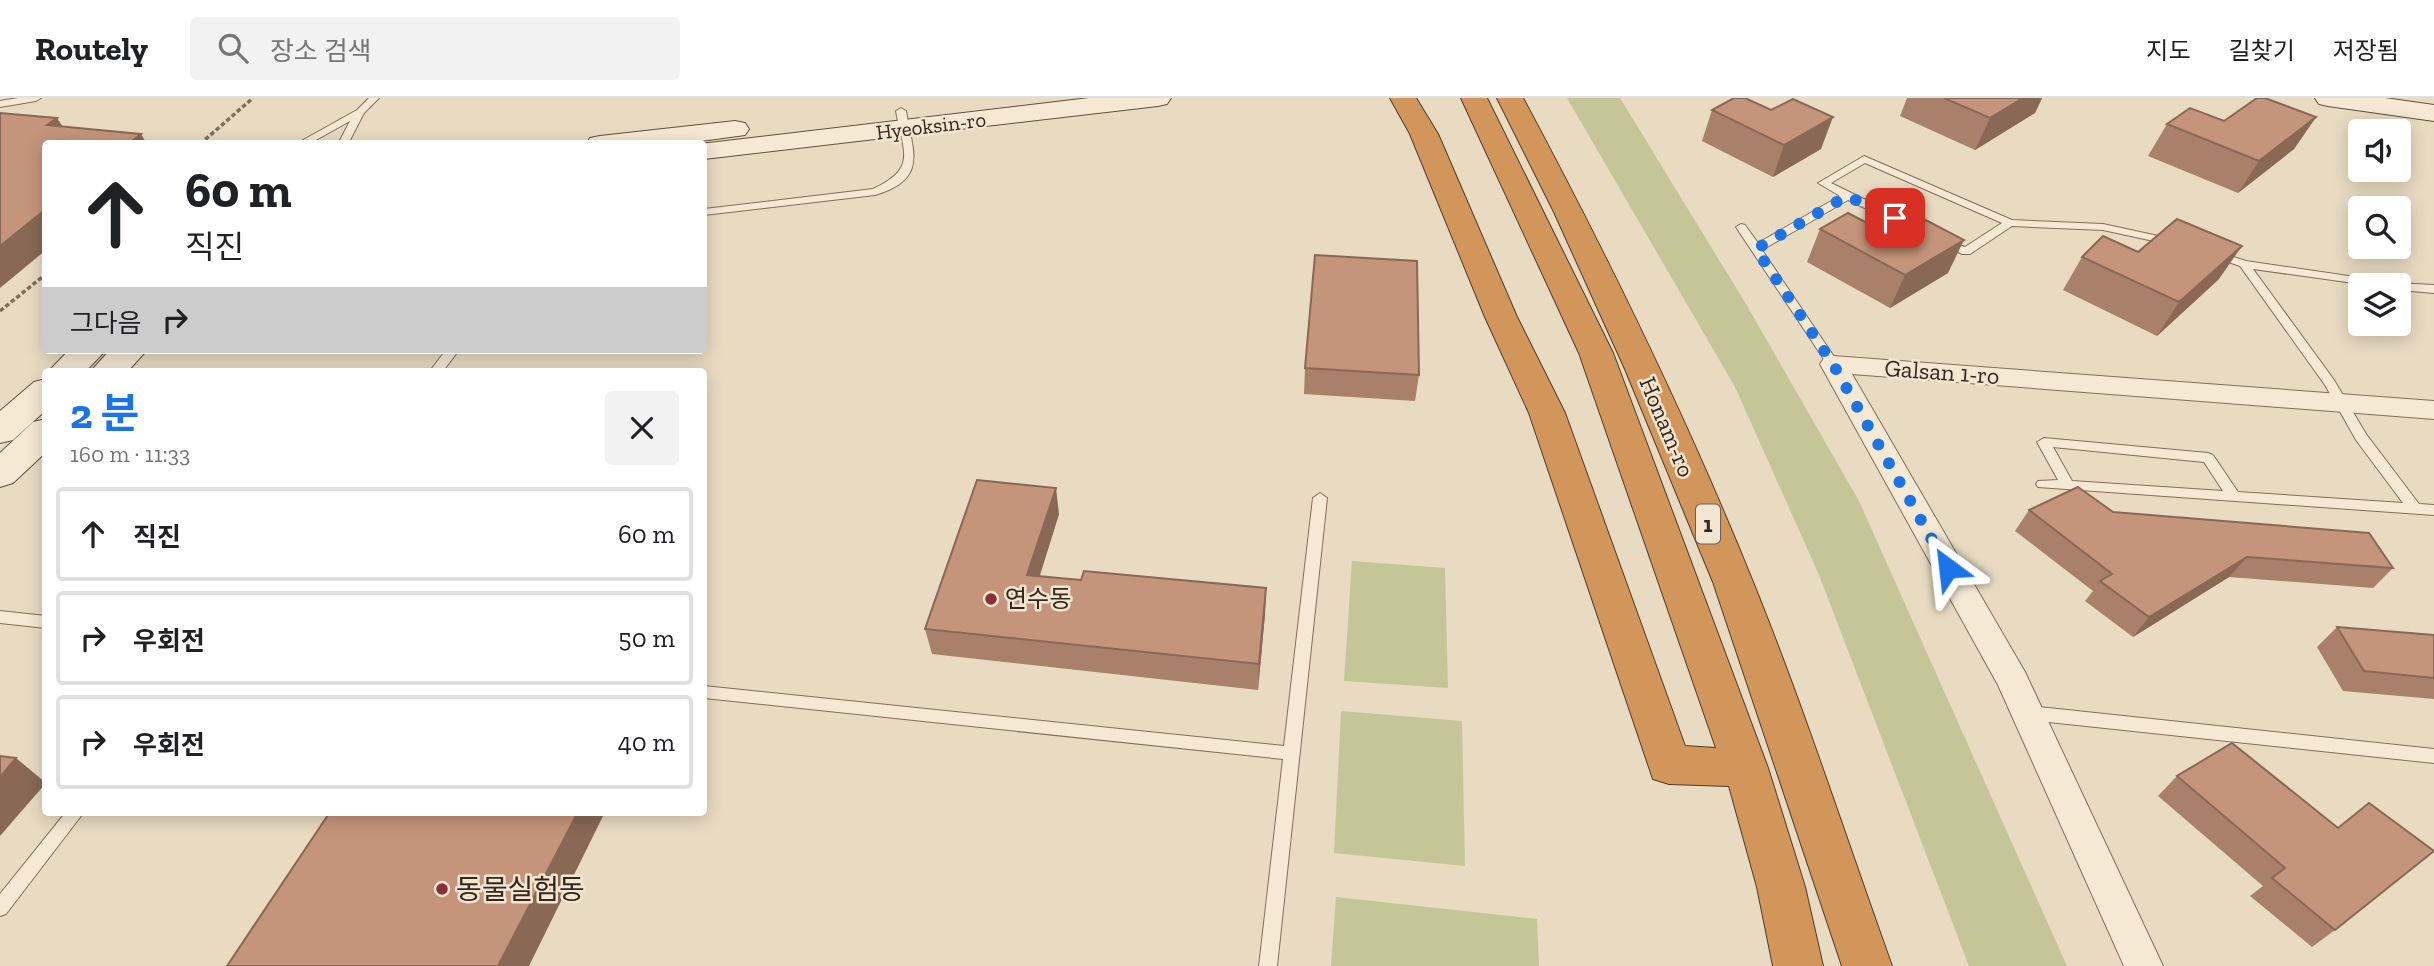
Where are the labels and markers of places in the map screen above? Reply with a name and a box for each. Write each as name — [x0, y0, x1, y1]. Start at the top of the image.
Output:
pin — [1865, 188, 1925, 248]
place label: 연수동 — [1005, 584, 1071, 613]
marker: 연수동 — [983, 591, 999, 607]
place label: 동물실험동 — [456, 873, 585, 906]
marker: 동물실험동 — [434, 881, 450, 897]

